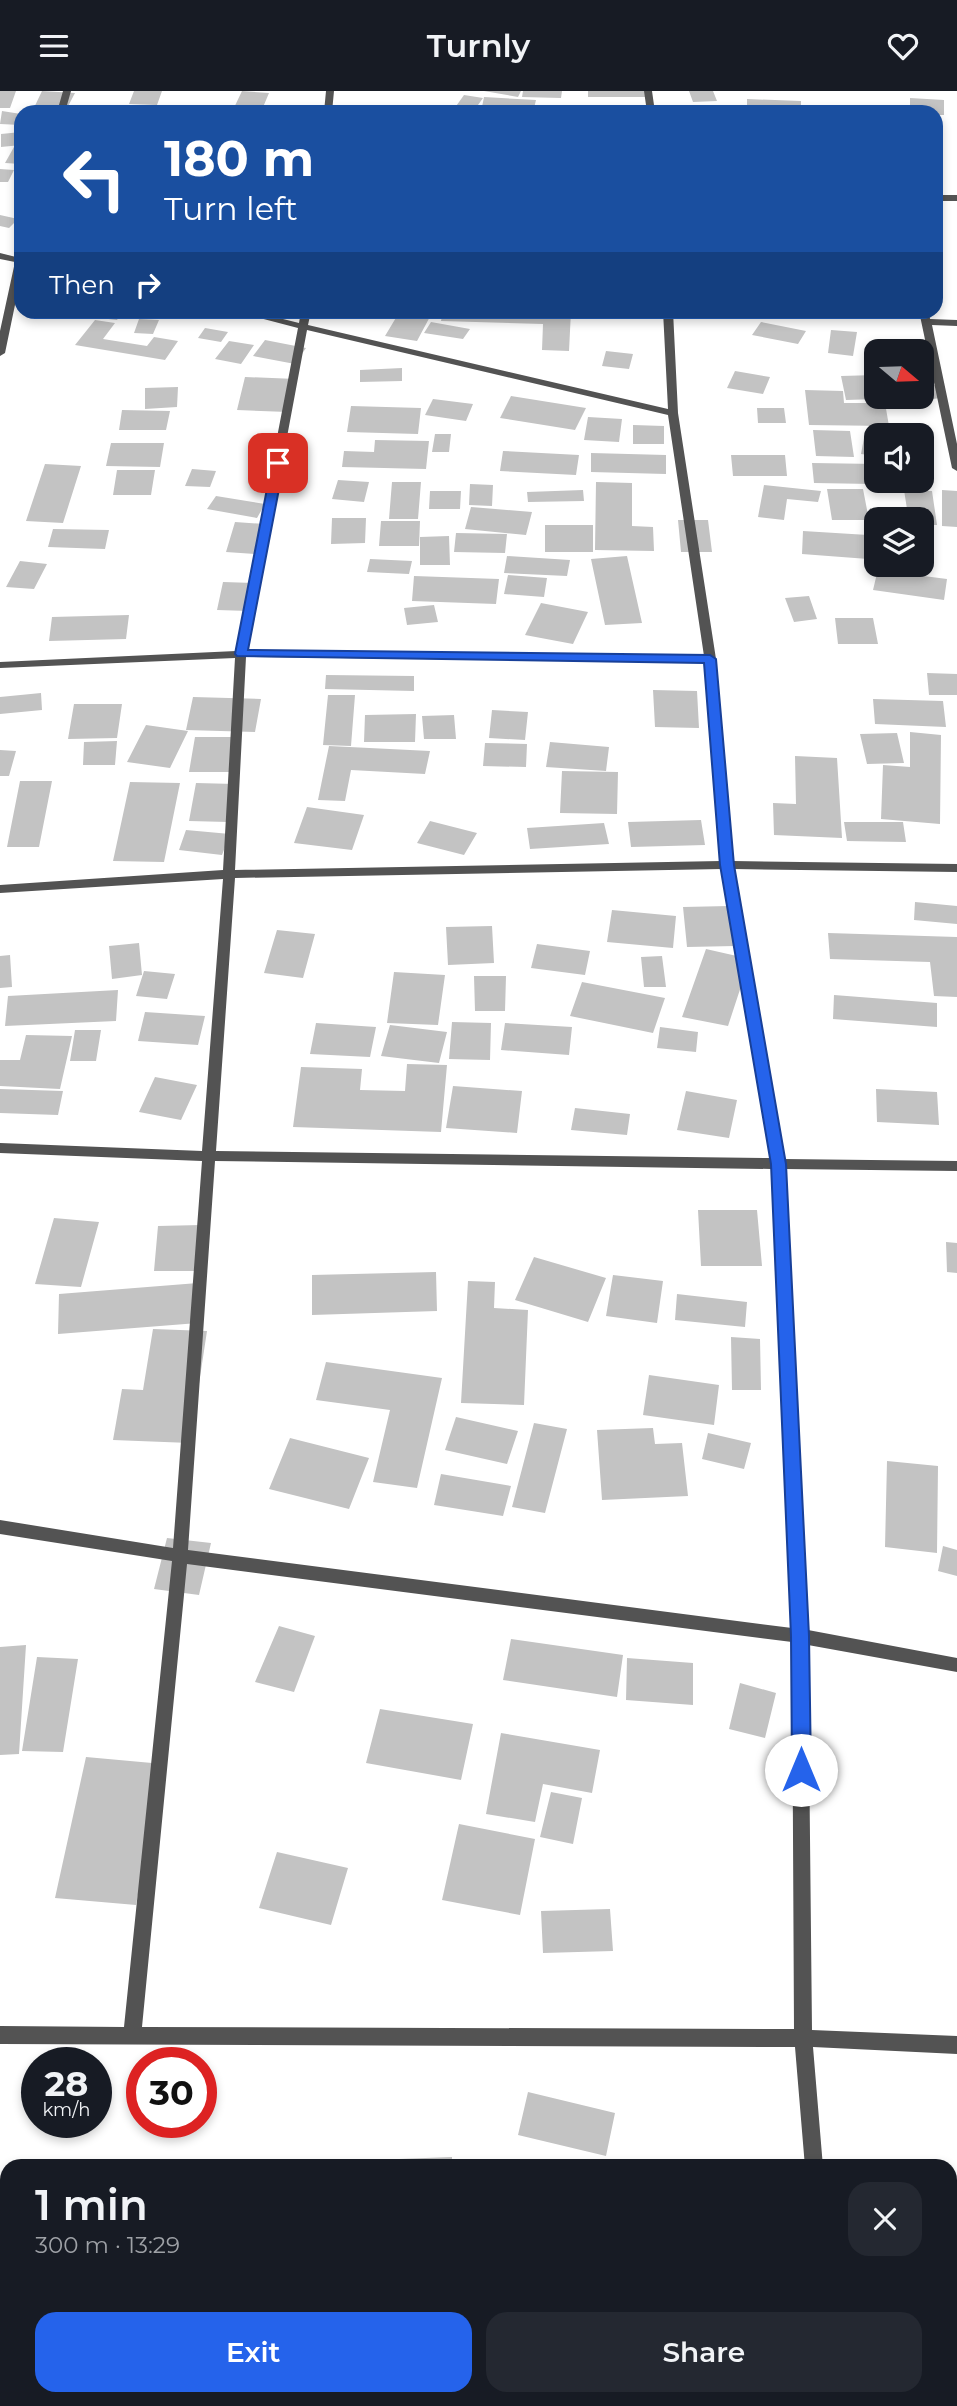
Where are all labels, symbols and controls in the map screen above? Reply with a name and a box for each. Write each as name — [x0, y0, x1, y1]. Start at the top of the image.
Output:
text: Turnly — [427, 26, 530, 65]
icon: menu — [35, 27, 73, 65]
icon: heart — [884, 27, 922, 65]
text: 180 m — [164, 129, 314, 188]
icon: left — [49, 133, 140, 224]
text: Turn left — [164, 189, 298, 228]
icon: right — [129, 266, 167, 304]
text: Then — [49, 269, 115, 301]
north arrow — [864, 339, 934, 409]
map controls — [864, 339, 934, 577]
button: sound — [864, 423, 934, 493]
pin — [248, 433, 308, 493]
icon: arrive — [259, 444, 297, 482]
button: layers — [864, 507, 934, 577]
position arrow — [764, 1733, 838, 1807]
speed limit sign: 30 — [126, 2047, 217, 2138]
text: 28 — [45, 2062, 88, 2105]
text: km/h — [42, 2099, 91, 2121]
text: 1 min — [35, 2179, 148, 2231]
button: close — [848, 2182, 922, 2256]
text: 300 m · 13:29 — [35, 2231, 180, 2259]
button: Exit — [35, 2312, 472, 2392]
button: Share — [486, 2312, 922, 2392]

